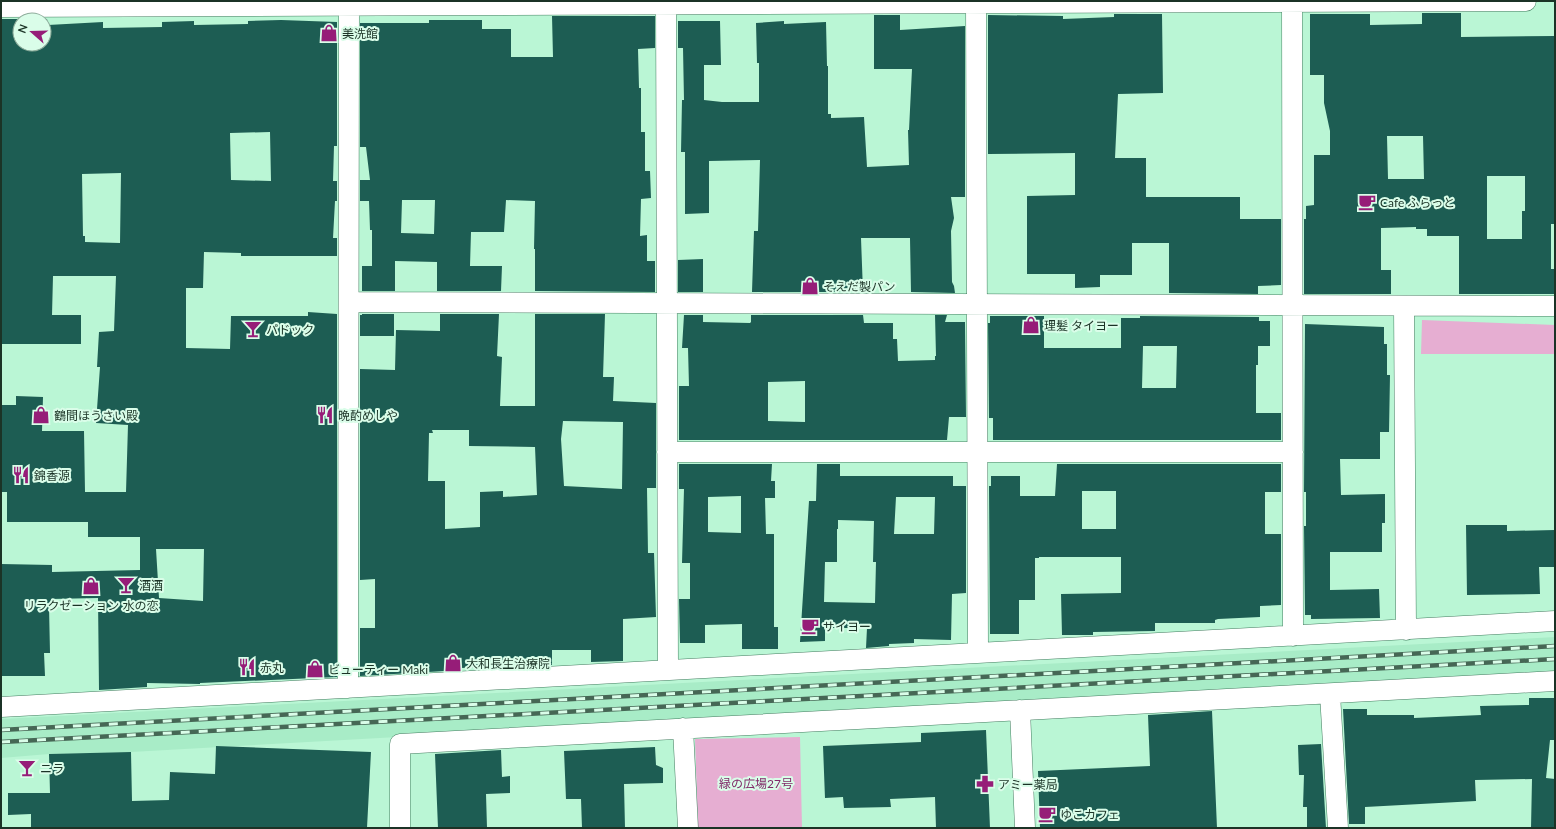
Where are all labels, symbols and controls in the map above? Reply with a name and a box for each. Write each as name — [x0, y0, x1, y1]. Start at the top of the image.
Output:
north arrow — [12, 12, 52, 52]
text: N — [15, 22, 30, 35]
shop icon: 美洗館 — [319, 23, 339, 43]
place label: 美洗館 — [342, 26, 378, 41]
cafe icon: Cafe ふらっと — [1357, 192, 1377, 212]
place label: Cafe ふらっと — [1380, 195, 1455, 210]
shop icon: そえだ製パン — [800, 276, 820, 296]
place label: そえだ製パン — [823, 279, 896, 294]
shop icon: 理髪 タイヨー — [1021, 315, 1041, 335]
place label: 理髪 タイヨー — [1044, 318, 1119, 333]
bar icon: パドック — [243, 319, 263, 339]
place label: パドック — [266, 322, 314, 337]
shop icon: 鶴間ほうさい殿 — [31, 405, 51, 425]
restaurant icon: 晩酌めしや — [315, 405, 335, 425]
place label: 鶴間ほうさい殿 — [54, 408, 138, 423]
place label: 晩酌めしや — [338, 408, 398, 423]
restaurant icon: 錦香源 — [11, 465, 31, 485]
place label: 錦香源 — [34, 468, 70, 483]
bar icon: 酒酒 — [116, 575, 136, 595]
shop icon: リラクゼーション 水の恋 — [81, 576, 101, 596]
place label: 酒酒 — [139, 578, 163, 593]
place label: リラクゼーション 水の恋 — [24, 598, 158, 613]
cafe icon: サイヨー — [800, 616, 820, 636]
place label: サイヨー — [823, 619, 871, 634]
shop icon: 大和長生治療院 — [443, 653, 463, 673]
place label: 大和長生治療院 — [466, 656, 550, 671]
restaurant icon: 赤丸 — [237, 657, 257, 677]
shop icon: ビューティー Maki — [305, 659, 325, 679]
place label: 赤丸 — [260, 660, 284, 675]
place label: ビューティー Maki — [328, 662, 428, 677]
bar icon: ニラ — [17, 758, 37, 778]
place label: ニラ — [40, 761, 64, 776]
pharmacy icon: アミー薬局 — [975, 774, 995, 794]
park label: 緑の広場27号 — [719, 776, 793, 791]
place label: アミー薬局 — [998, 777, 1058, 792]
cafe icon: ゆこカフェ — [1037, 804, 1057, 824]
place label: ゆこカフェ — [1060, 807, 1120, 822]

